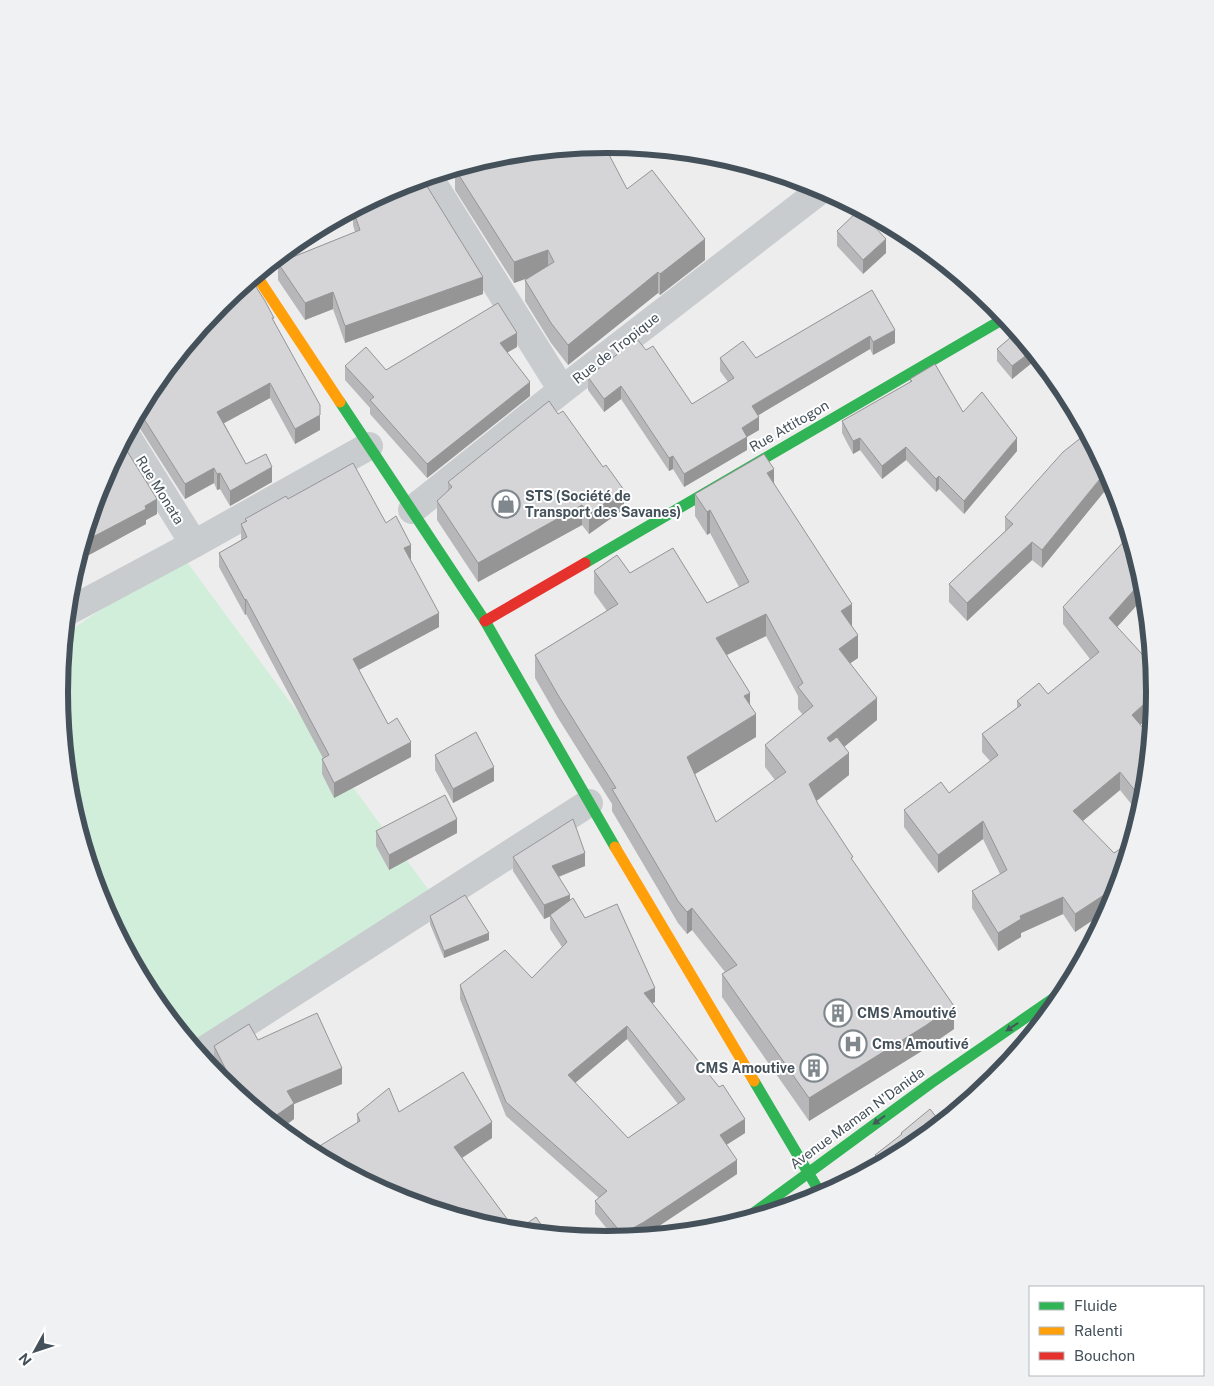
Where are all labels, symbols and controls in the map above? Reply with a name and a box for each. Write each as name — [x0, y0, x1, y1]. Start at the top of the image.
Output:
street label: Rue de Tropique — [570, 309, 663, 387]
street label: Rue Attitogon — [746, 397, 832, 455]
street label: Rue Monata — [133, 453, 187, 527]
place label: STS (Société de Transport des Savanes) — [525, 488, 681, 520]
shop icon: STS (Société de Transport des Savanes) — [491, 489, 521, 519]
building icon: CMS Amoutivé — [823, 998, 853, 1028]
place label: CMS Amoutivé — [857, 1005, 957, 1021]
one-way arrow — [1006, 1022, 1019, 1032]
hospital icon: Cms Amoutivé — [838, 1029, 868, 1059]
place label: Cms Amoutivé — [872, 1036, 969, 1052]
building icon: CMS Amoutive — [799, 1053, 829, 1083]
place label: CMS Amoutive — [695, 1060, 795, 1076]
street label: Avenue Maman N'Danida — [787, 1064, 927, 1172]
one-way arrow — [872, 1115, 886, 1125]
legend — [1029, 1286, 1204, 1376]
text: Fluide — [1074, 1297, 1117, 1314]
text: Ralenti — [1074, 1322, 1123, 1339]
north arrow — [10, 1326, 60, 1376]
text: Bouchon — [1074, 1347, 1135, 1364]
text: N — [15, 1350, 35, 1369]

